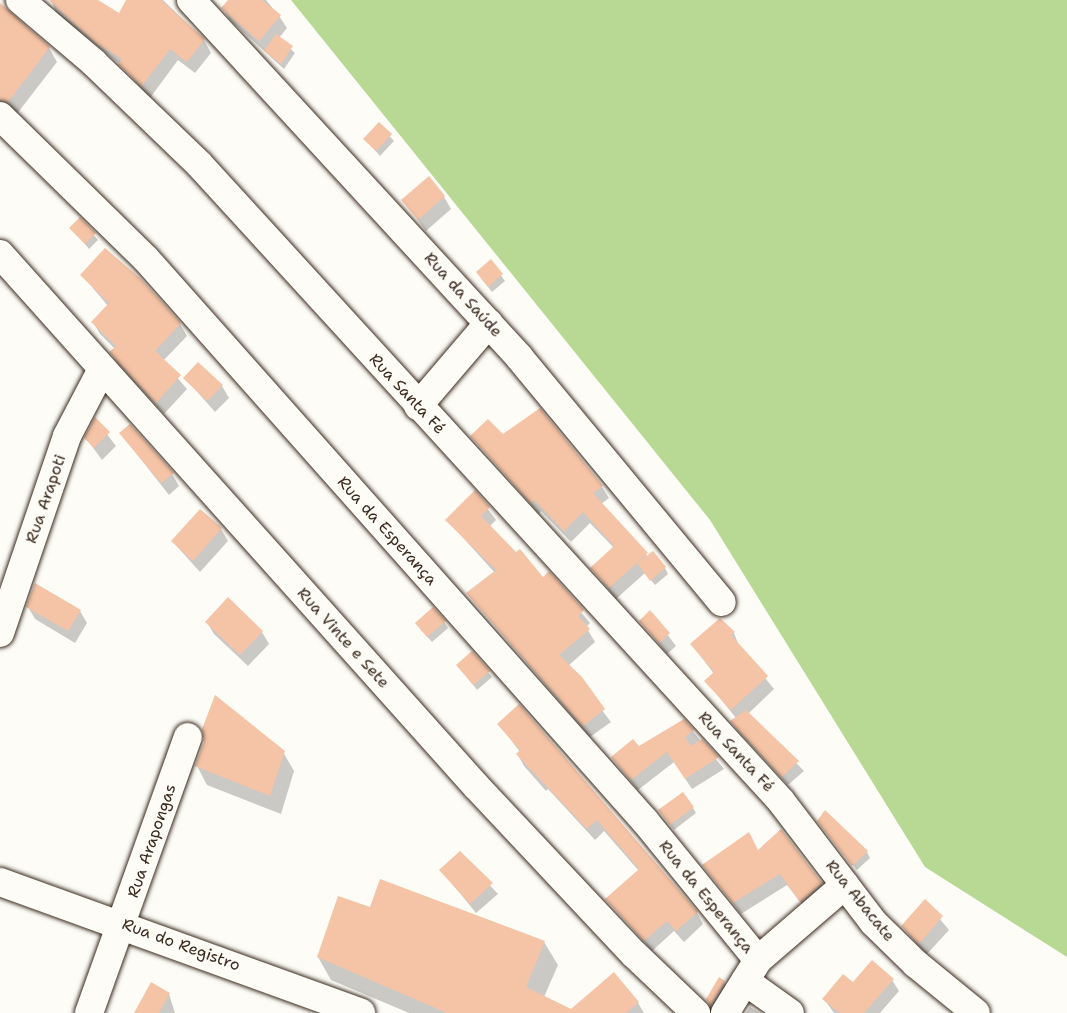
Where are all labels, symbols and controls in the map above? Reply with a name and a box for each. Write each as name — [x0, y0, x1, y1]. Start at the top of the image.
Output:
street label: Rua da Saúde — [420, 249, 506, 341]
street label: Rua Santa Fé — [365, 350, 449, 438]
street label: Rua Arapoti — [22, 452, 70, 546]
street label: Rua da Esperança — [333, 473, 441, 589]
street label: Rua Vinte e Sete — [293, 584, 393, 692]
street label: Rua Santa Fé — [694, 708, 778, 796]
street label: Rua Arapongas — [124, 782, 180, 900]
street label: Rua da Esperança — [655, 837, 757, 957]
street label: Rua Abacate — [821, 856, 899, 946]
street label: Rua do Registro — [119, 915, 243, 975]

